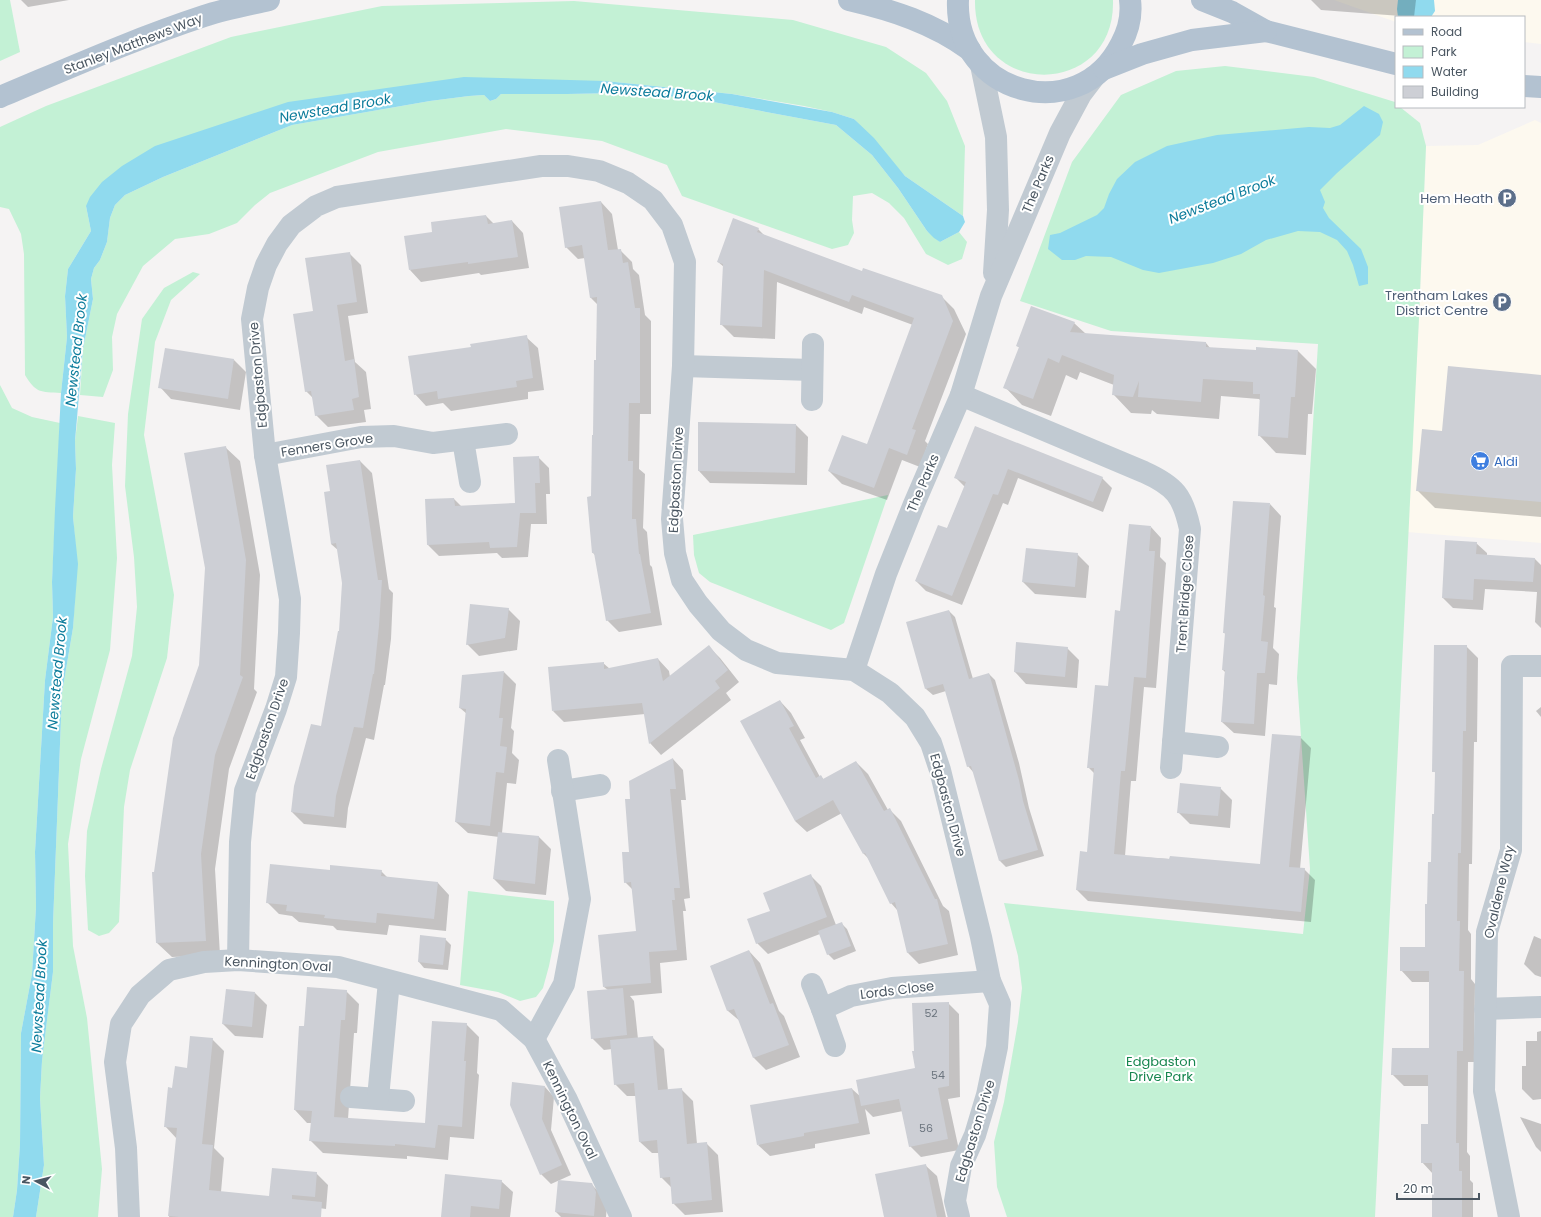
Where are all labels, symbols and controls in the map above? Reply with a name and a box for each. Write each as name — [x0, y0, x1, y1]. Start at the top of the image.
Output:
street label: Stanley Matthews Way — [61, 9, 206, 79]
legend — [1395, 16, 1525, 108]
text: Road — [1431, 23, 1462, 40]
text: Park — [1431, 43, 1458, 60]
text: Water — [1431, 63, 1468, 80]
water label: Newstead Brook — [600, 78, 715, 106]
text: Building — [1431, 83, 1479, 100]
water label: Newstead Brook — [278, 88, 393, 128]
street label: The Parks — [1017, 152, 1059, 216]
water label: Newstead Brook — [1166, 169, 1279, 229]
parking icon: Hem Heath — [1496, 187, 1518, 209]
place label: Hem Heath — [1420, 189, 1493, 208]
place label: Trentham Lakes District Centre — [1385, 286, 1488, 320]
parking icon: Trentham Lakes District Centre — [1491, 291, 1513, 313]
water label: Newstead Brook — [60, 292, 92, 407]
street label: Edgbaston Drive — [244, 321, 272, 429]
street label: Edgbaston Drive — [664, 427, 688, 533]
street label: Fenners Grove — [280, 428, 374, 462]
supermarket icon: Aldi — [1469, 450, 1491, 472]
street label: The Parks — [902, 451, 944, 515]
place label: Aldi — [1494, 452, 1518, 471]
street label: Trent Bridge Close — [1171, 534, 1199, 654]
water label: Newstead Brook — [42, 615, 72, 730]
street label: Edgbaston Drive — [241, 676, 293, 782]
street label: Edgbaston Drive — [925, 751, 971, 859]
street label: Ovaldene Way — [1479, 843, 1519, 940]
water label: Newstead Brook — [26, 938, 52, 1053]
street label: Kennington Oval — [224, 952, 332, 976]
street label: Lords Close — [859, 976, 935, 1004]
house number: 52 — [924, 1005, 938, 1021]
park label: Edgbaston Drive Park — [1126, 1052, 1196, 1086]
street label: Kennington Oval — [538, 1058, 602, 1162]
house number: 54 — [931, 1067, 945, 1083]
street label: Edgbaston Drive — [950, 1078, 1000, 1184]
house number: 56 — [919, 1120, 933, 1136]
north arrow — [16, 1161, 56, 1201]
text: N — [18, 1175, 35, 1185]
scale bar — [1397, 1175, 1479, 1201]
text: 20 m — [1403, 1180, 1433, 1197]

